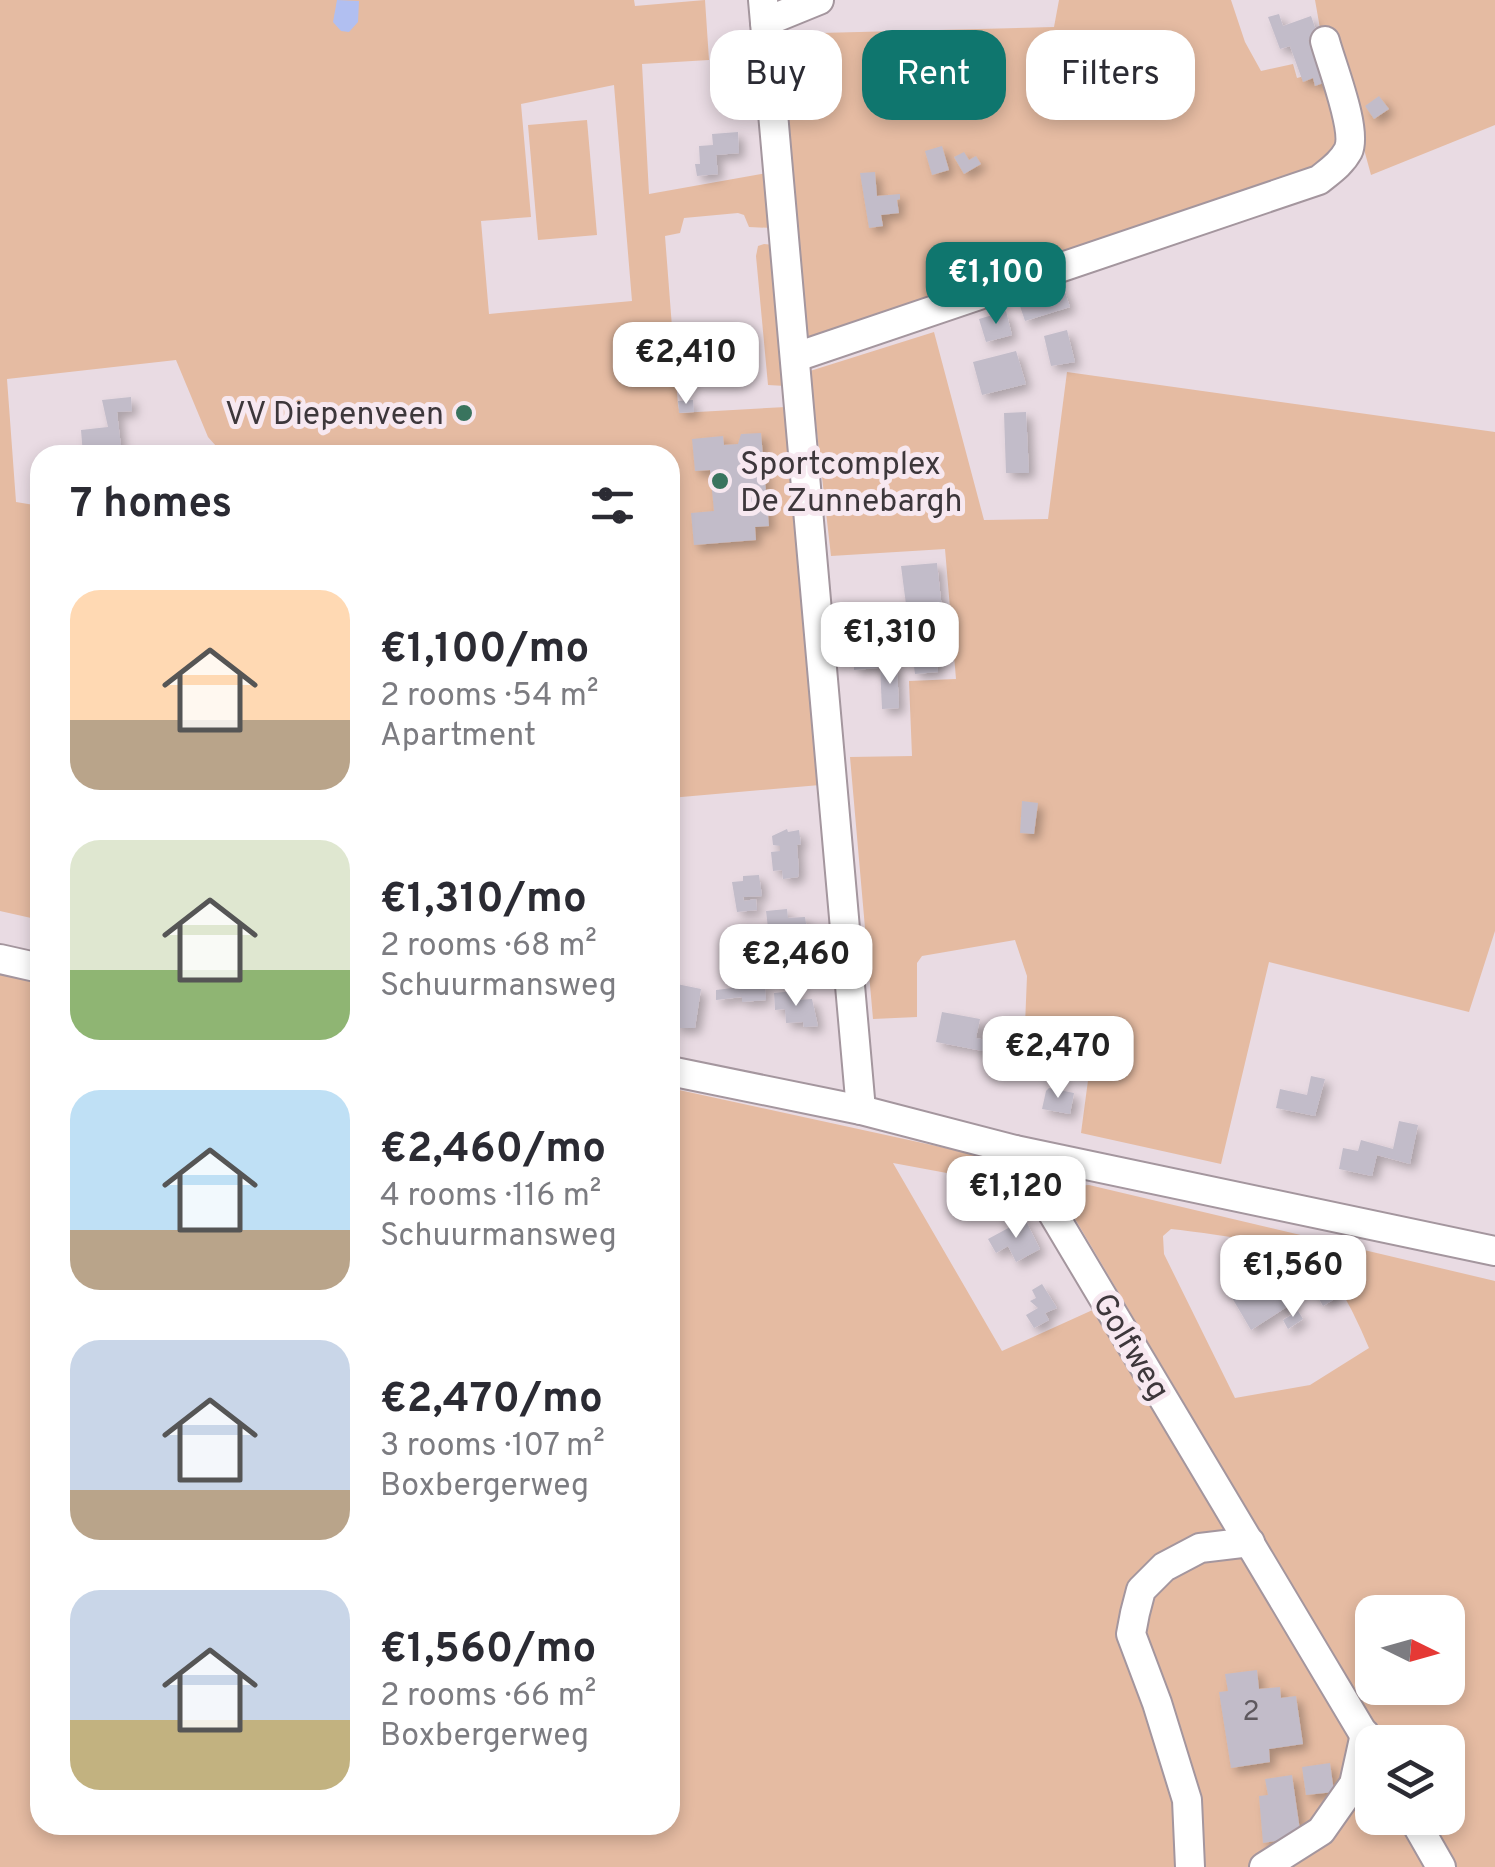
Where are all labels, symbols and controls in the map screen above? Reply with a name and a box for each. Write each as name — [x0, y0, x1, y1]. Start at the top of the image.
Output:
chip: Buy — [710, 30, 842, 120]
chip: Rent — [862, 30, 1006, 120]
chip: Filters — [1026, 30, 1195, 120]
pin: €1,100 — [915, 242, 1077, 327]
text: €1,100 — [948, 254, 1044, 294]
pin: €2,410 — [605, 322, 767, 407]
text: €2,410 — [635, 334, 737, 374]
place label: VV Diepenveen — [225, 396, 444, 436]
marker: VV Diepenveen — [453, 402, 475, 424]
place label: Sportcomplex De Zunnebargh — [740, 446, 963, 523]
marker: Sportcomplex De Zunnebargh — [709, 470, 731, 492]
icon: filters — [585, 478, 640, 533]
text: 7 homes — [70, 479, 232, 532]
pin: €1,310 — [809, 602, 971, 687]
text: €1,310 — [843, 614, 937, 654]
text: €1,100/mo — [380, 624, 589, 677]
icon: home — [150, 630, 270, 750]
text: 2 rooms · 54 m² — [380, 677, 599, 717]
text: Apartment — [380, 717, 536, 757]
text: €1,310/mo — [380, 874, 587, 927]
icon: home — [150, 880, 270, 1000]
pin: €2,460 — [715, 924, 877, 1009]
text: 2 rooms · 68 m² — [380, 927, 597, 967]
text: €2,460 — [741, 936, 851, 976]
text: Schuurmansweg — [380, 967, 617, 1007]
pin: €2,470 — [977, 1016, 1139, 1101]
text: €2,470 — [1005, 1028, 1111, 1068]
text: €2,460/mo — [380, 1124, 606, 1177]
icon: home — [150, 1130, 270, 1250]
pin: €1,120 — [935, 1156, 1097, 1241]
text: €1,120 — [969, 1168, 1063, 1208]
text: 4 rooms · 116 m² — [380, 1177, 601, 1217]
text: Schuurmansweg — [380, 1217, 617, 1257]
pin: €1,560 — [1212, 1235, 1374, 1320]
text: €1,560 — [1242, 1247, 1344, 1287]
street label: Golfweg — [1082, 1287, 1177, 1408]
text: €2,470/mo — [380, 1374, 603, 1427]
icon: home — [150, 1380, 270, 1500]
text: 3 rooms · 107 m² — [380, 1427, 605, 1467]
text: Boxbergerweg — [380, 1467, 589, 1507]
north arrow — [1355, 1595, 1465, 1705]
map controls — [1355, 1595, 1465, 1835]
text: €1,560/mo — [380, 1624, 596, 1677]
icon: home — [150, 1630, 270, 1750]
text: 2 rooms · 66 m² — [380, 1677, 596, 1717]
house number: 2 — [1242, 1695, 1260, 1731]
text: Boxbergerweg — [380, 1717, 589, 1757]
button: layers — [1355, 1725, 1465, 1835]

